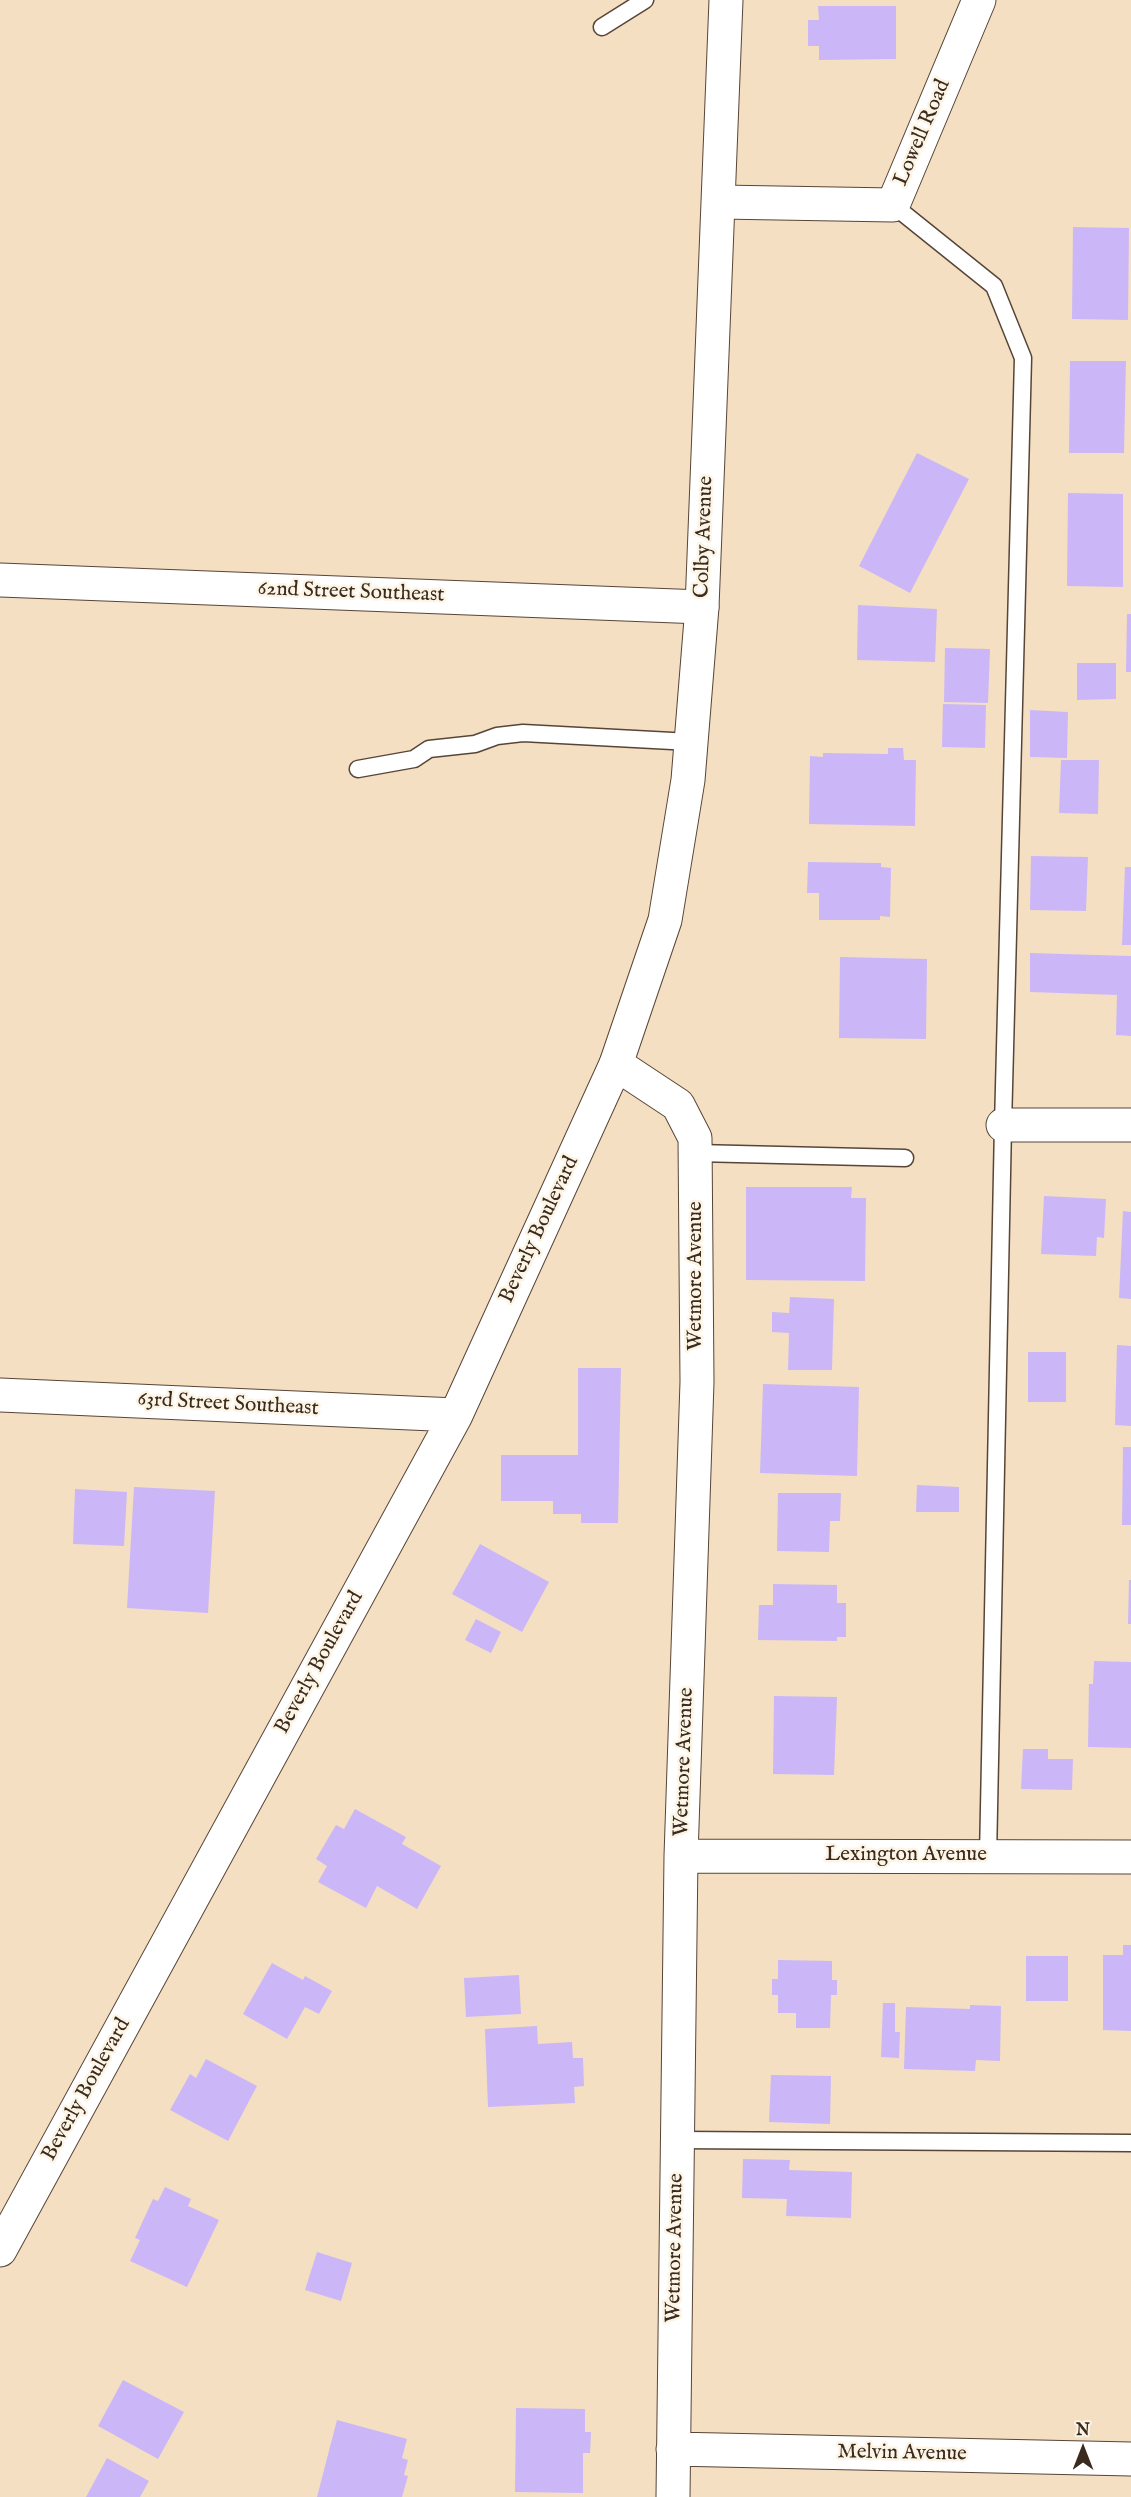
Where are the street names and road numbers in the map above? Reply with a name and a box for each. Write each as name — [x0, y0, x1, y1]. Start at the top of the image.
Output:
street label: Lowell Road — [889, 76, 957, 190]
street label: Colby Avenue — [690, 476, 720, 598]
street label: 62nd Street Southeast — [257, 577, 445, 609]
street label: Beverly Boulevard — [495, 1153, 585, 1307]
street label: Wetmore Avenue — [684, 1201, 710, 1351]
street label: 63rd Street Southeast — [137, 1388, 319, 1422]
street label: Beverly Boulevard — [270, 1587, 370, 1739]
street label: Wetmore Avenue — [670, 1687, 700, 1837]
street label: Lexington Avenue — [825, 1843, 987, 1869]
street label: Beverly Boulevard — [37, 2014, 137, 2166]
street label: Wetmore Avenue — [662, 2173, 690, 2323]
street label: Melvin Avenue — [837, 2440, 967, 2468]

